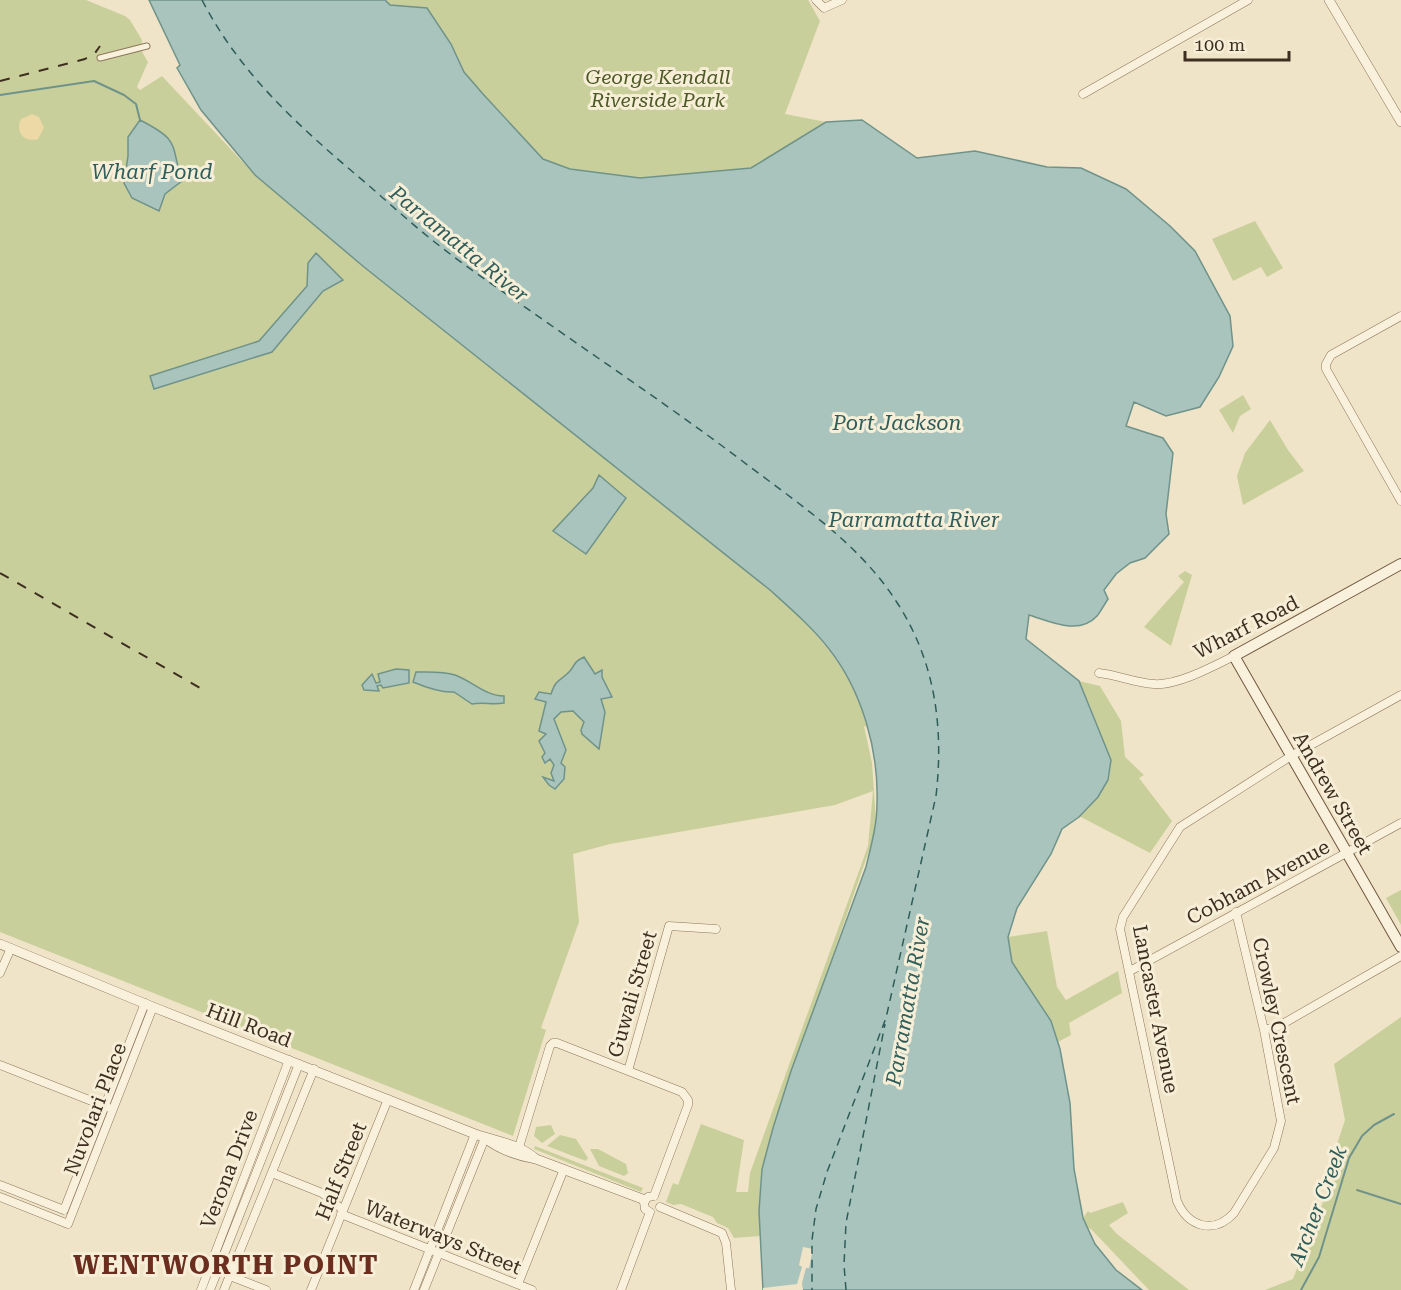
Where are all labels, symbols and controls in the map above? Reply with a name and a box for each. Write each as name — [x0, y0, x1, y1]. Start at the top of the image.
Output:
scale bar — [1185, 24, 1288, 62]
text: 100 m — [1194, 34, 1245, 55]
park label: George Kendall Riverside Park — [586, 65, 730, 112]
water label: Wharf Pond — [91, 160, 213, 184]
water label: Parramatta River — [384, 180, 533, 307]
water label: Port Jackson — [831, 411, 962, 435]
water label: Parramatta River — [828, 508, 1000, 532]
street label: Wharf Road — [1190, 590, 1303, 664]
street label: Andrew Street — [1288, 727, 1378, 859]
street label: Cobham Avenue — [1182, 834, 1334, 930]
water label: Parramatta River — [881, 915, 935, 1088]
street label: Lancaster Avenue — [1128, 923, 1184, 1095]
street label: Guwali Street — [602, 927, 662, 1060]
street label: Crowley Crescent — [1248, 935, 1307, 1107]
street label: Hill Road — [203, 998, 295, 1052]
street label: Nuvolari Place — [59, 1039, 131, 1179]
street label: Verona Drive — [195, 1106, 263, 1232]
street label: Half Street — [310, 1118, 372, 1224]
water label: Archer Creek — [1283, 1142, 1352, 1271]
street label: Waterways Street — [361, 1195, 525, 1280]
district label: WENTWORTH POINT — [73, 1250, 379, 1280]

